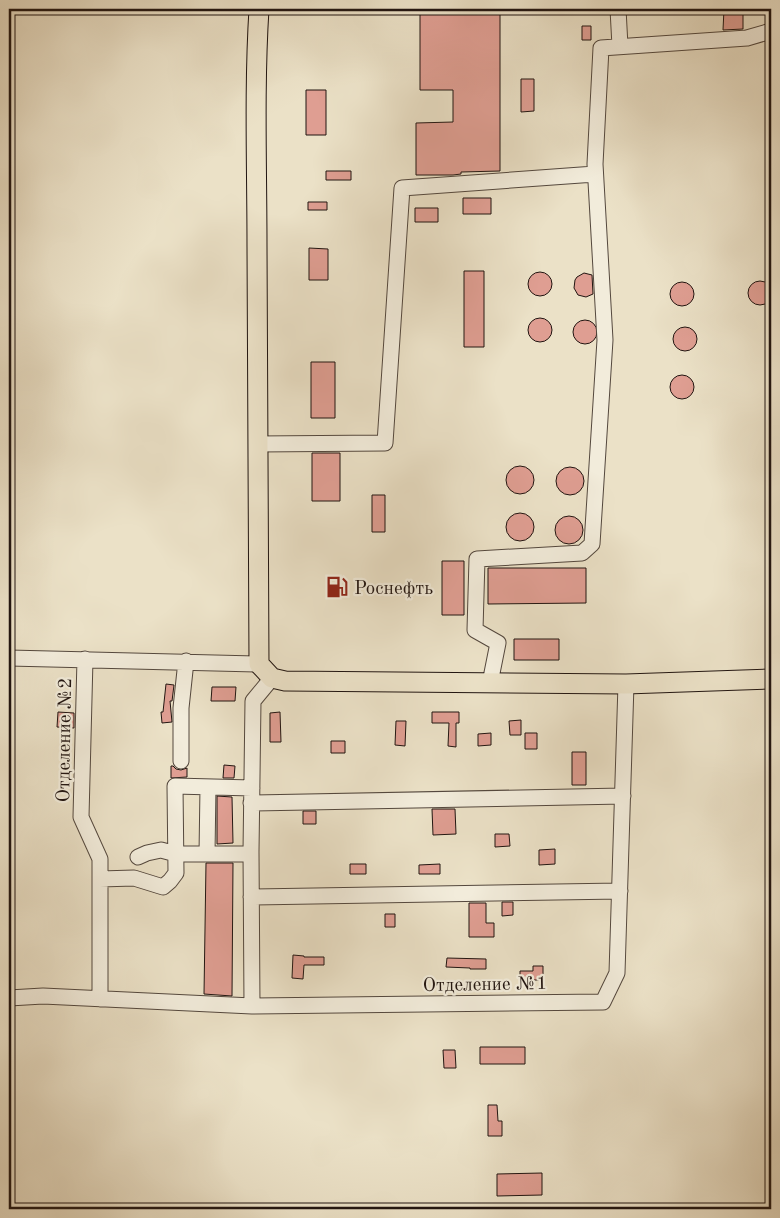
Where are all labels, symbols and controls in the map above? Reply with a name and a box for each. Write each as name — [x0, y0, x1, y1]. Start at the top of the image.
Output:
fuel station icon: Роснефть — [324, 574, 350, 600]
place label: Роснефть — [354, 580, 433, 599]
street label: Отделение №2 — [55, 678, 76, 803]
street label: Отделение №1 — [423, 975, 548, 996]

